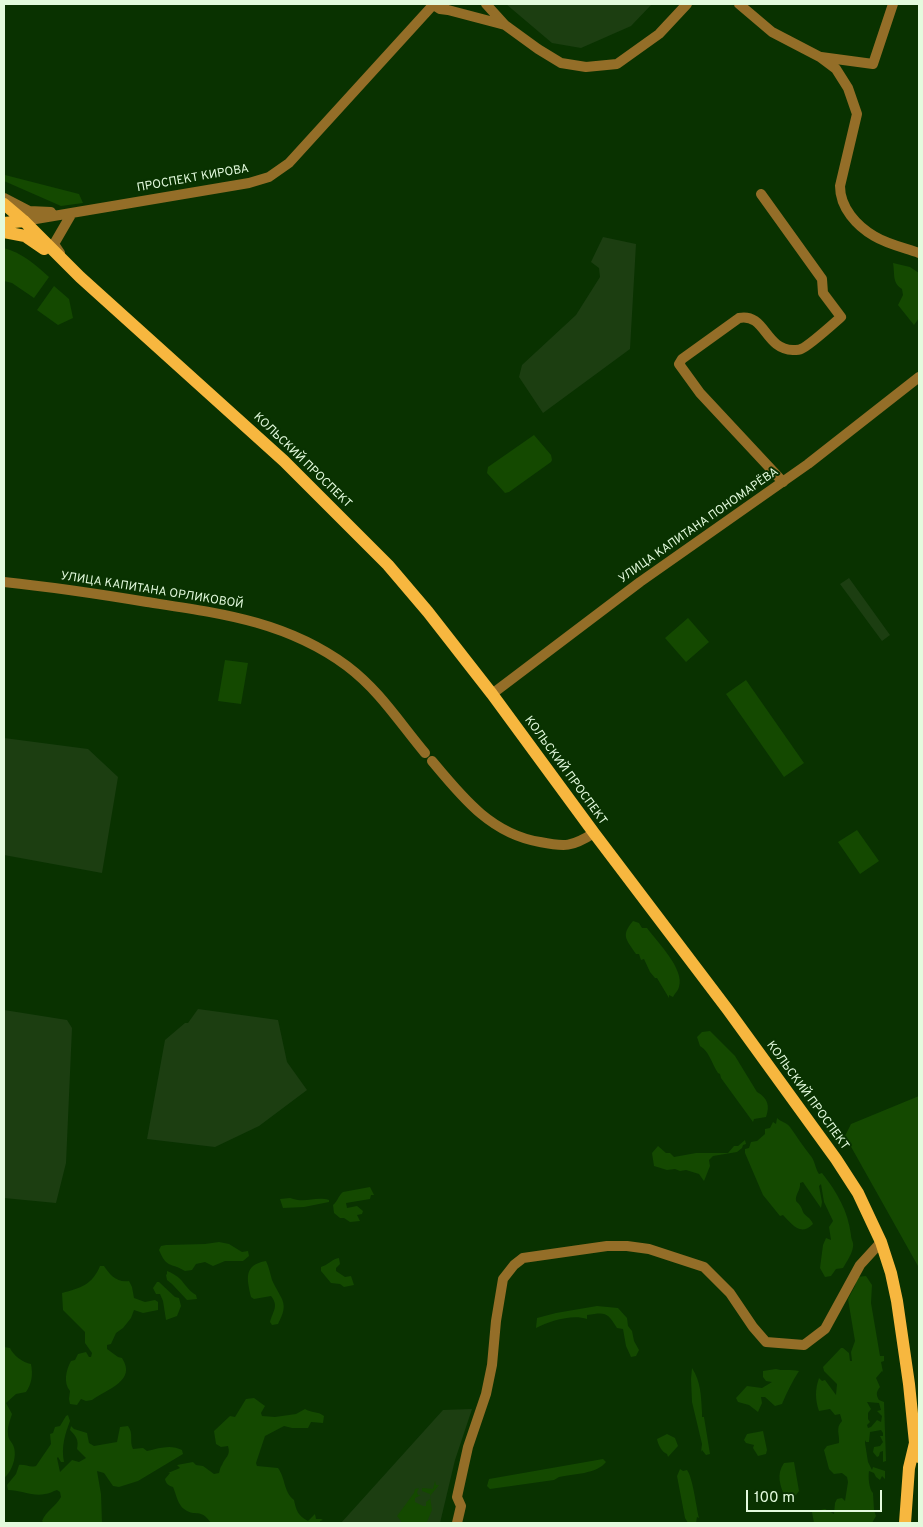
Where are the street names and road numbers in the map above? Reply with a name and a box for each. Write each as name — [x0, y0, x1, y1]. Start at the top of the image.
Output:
street label: ПРОСПЕКТ КИРОВА — [136, 162, 250, 196]
street label: КОЛЬСКИЙ ПРОСПЕКТ — [250, 410, 354, 512]
street label: УЛИЦА КАПИТАНА ПОНОМАРЁВА — [616, 465, 782, 587]
street label: УЛИЦА КАПИТАНА ОРЛИКОВОЙ — [60, 569, 244, 613]
street label: КОЛЬСКИЙ ПРОСПЕКТ — [521, 714, 609, 828]
street label: КОЛЬСКИЙ ПРОСПЕКТ — [763, 1039, 851, 1153]

